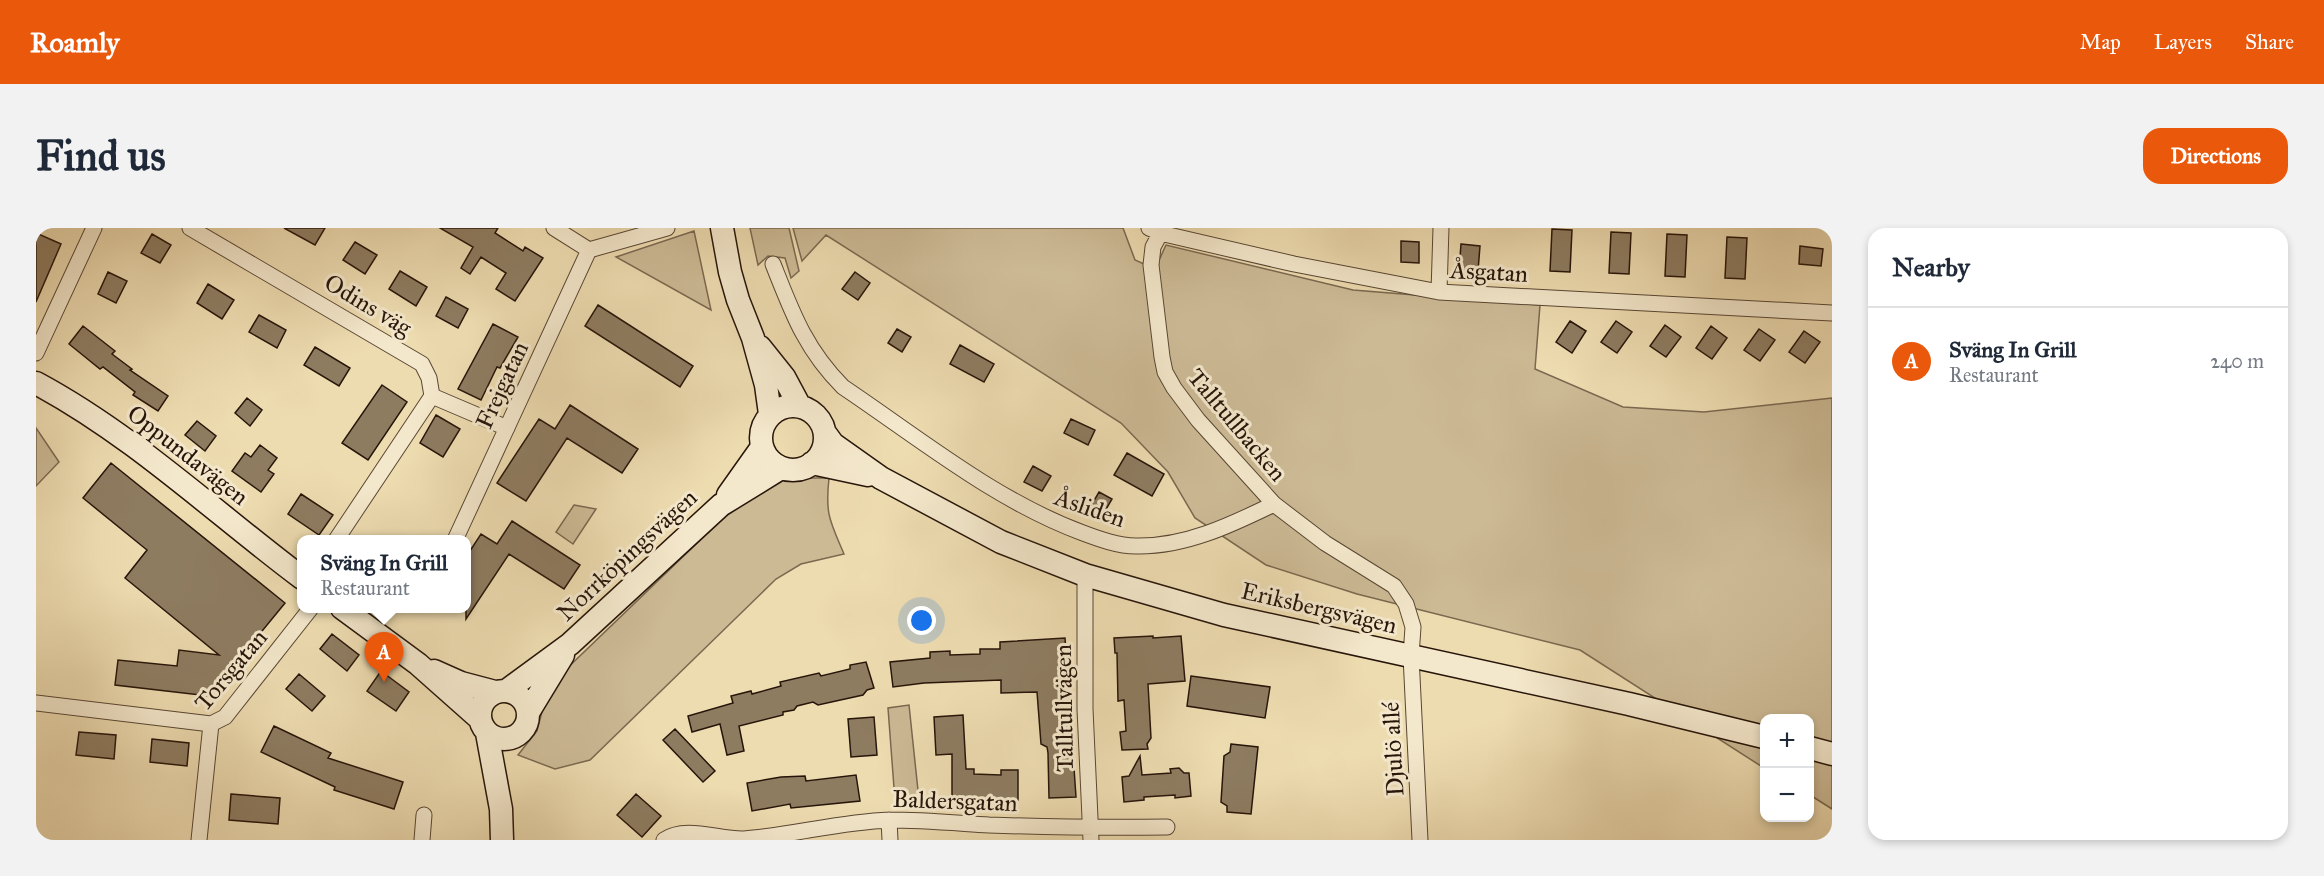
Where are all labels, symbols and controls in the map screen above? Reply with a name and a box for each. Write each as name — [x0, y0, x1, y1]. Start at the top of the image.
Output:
text: Roamly — [30, 25, 119, 60]
text: Map — [2080, 29, 2121, 55]
text: Layers — [2154, 29, 2212, 55]
text: Share — [2245, 29, 2294, 55]
button: Directions — [2143, 128, 2288, 184]
text: Find us — [36, 130, 166, 182]
text: Nearby — [1892, 251, 1970, 283]
street label: Åsgatan — [1448, 255, 1529, 289]
street label: Odins väg — [319, 267, 418, 343]
text: Sväng In Grill — [1949, 336, 2077, 363]
street label: Frejgatan — [469, 337, 535, 433]
text: A — [1905, 349, 1918, 373]
text: 240 m — [2210, 349, 2264, 373]
street label: Talltullbacken — [1181, 362, 1293, 488]
text: Restaurant — [1949, 363, 2039, 387]
street label: Oppundavägen — [121, 398, 255, 512]
street label: Norrköpingsvägen — [551, 482, 703, 627]
street label: Åsliden — [1050, 482, 1129, 534]
popup — [297, 535, 471, 613]
text: Sväng In Grill — [320, 549, 448, 576]
street label: Eriksbergsvägen — [1238, 575, 1400, 641]
text: Restaurant — [320, 576, 410, 600]
your location — [907, 606, 936, 635]
street label: Torsgatan — [188, 623, 274, 717]
pin: A — [364, 632, 404, 682]
street label: Talltullvägen — [1048, 644, 1080, 772]
street label: Djulö allé — [1376, 701, 1410, 797]
map controls — [1760, 714, 1814, 822]
button: + — [1760, 714, 1814, 768]
button: − — [1760, 768, 1814, 822]
street label: Baldersgatan — [892, 784, 1018, 818]

